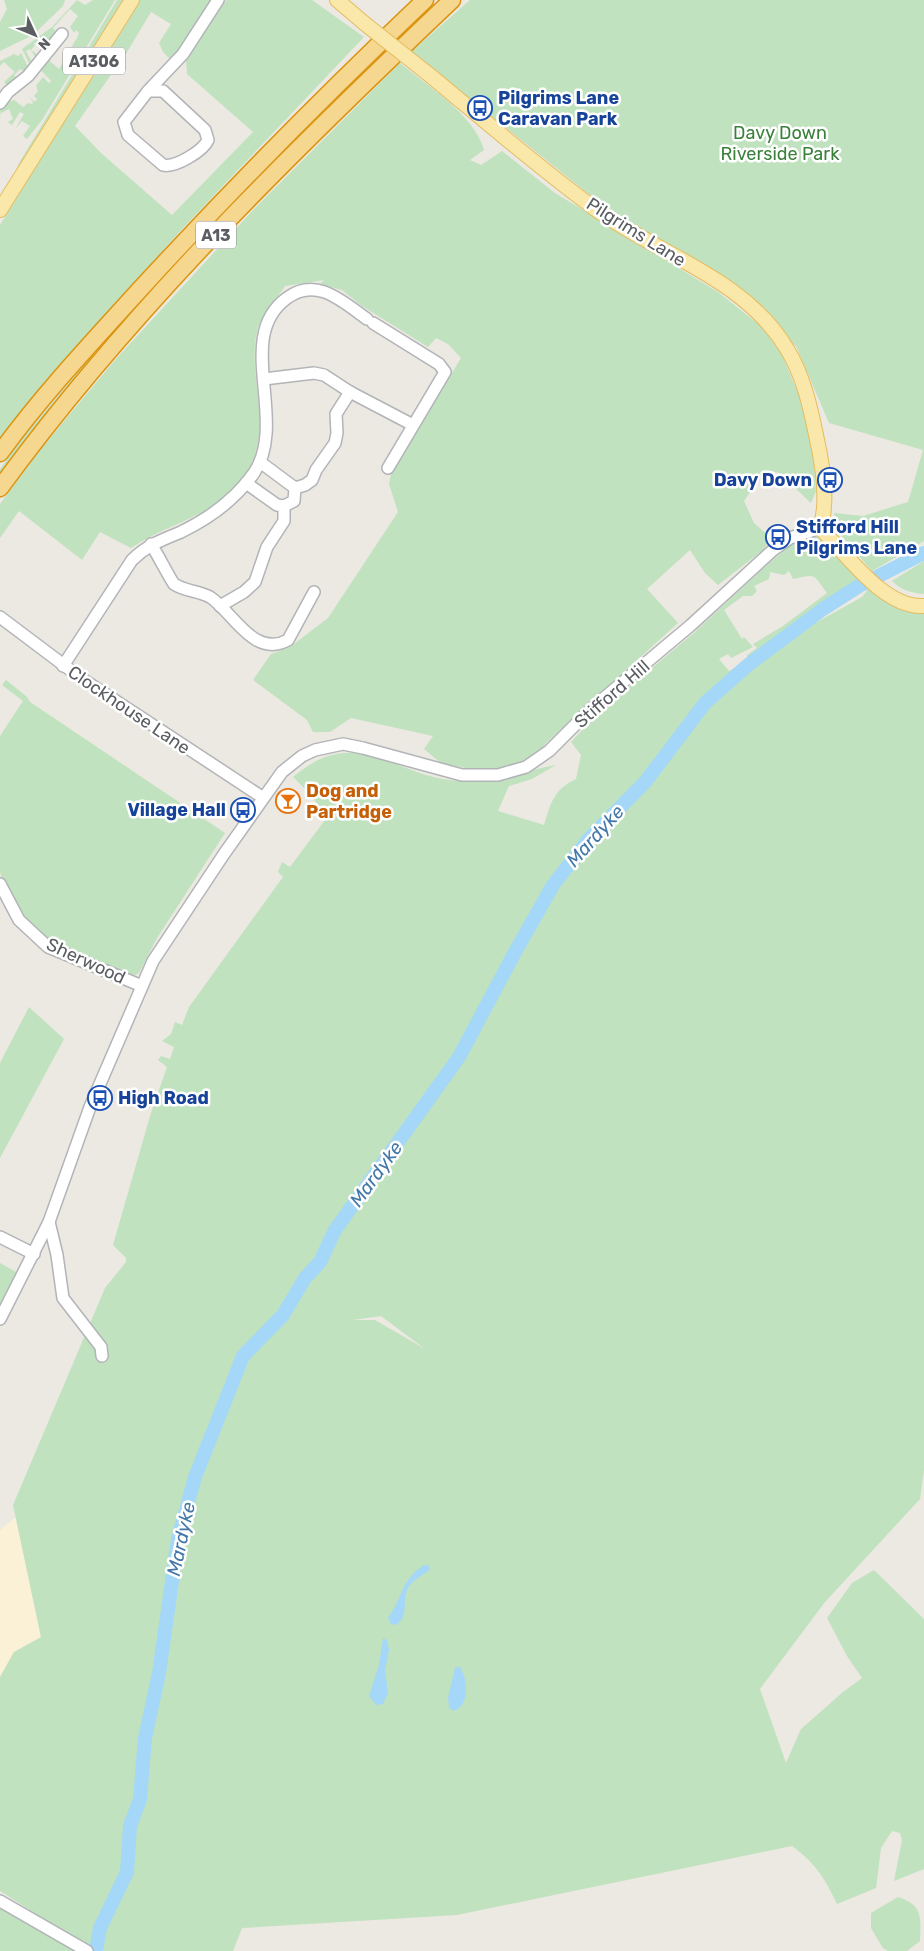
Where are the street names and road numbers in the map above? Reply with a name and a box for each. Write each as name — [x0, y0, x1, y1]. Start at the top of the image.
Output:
road number: A1306 — [63, 48, 125, 74]
street label: Pilgrims Lane — [582, 193, 690, 271]
road number: A13 — [196, 222, 236, 248]
street label: Stifford Hill — [570, 655, 654, 733]
street label: Clockhouse Lane — [64, 661, 194, 759]
street label: Sherwood — [43, 933, 129, 989]

